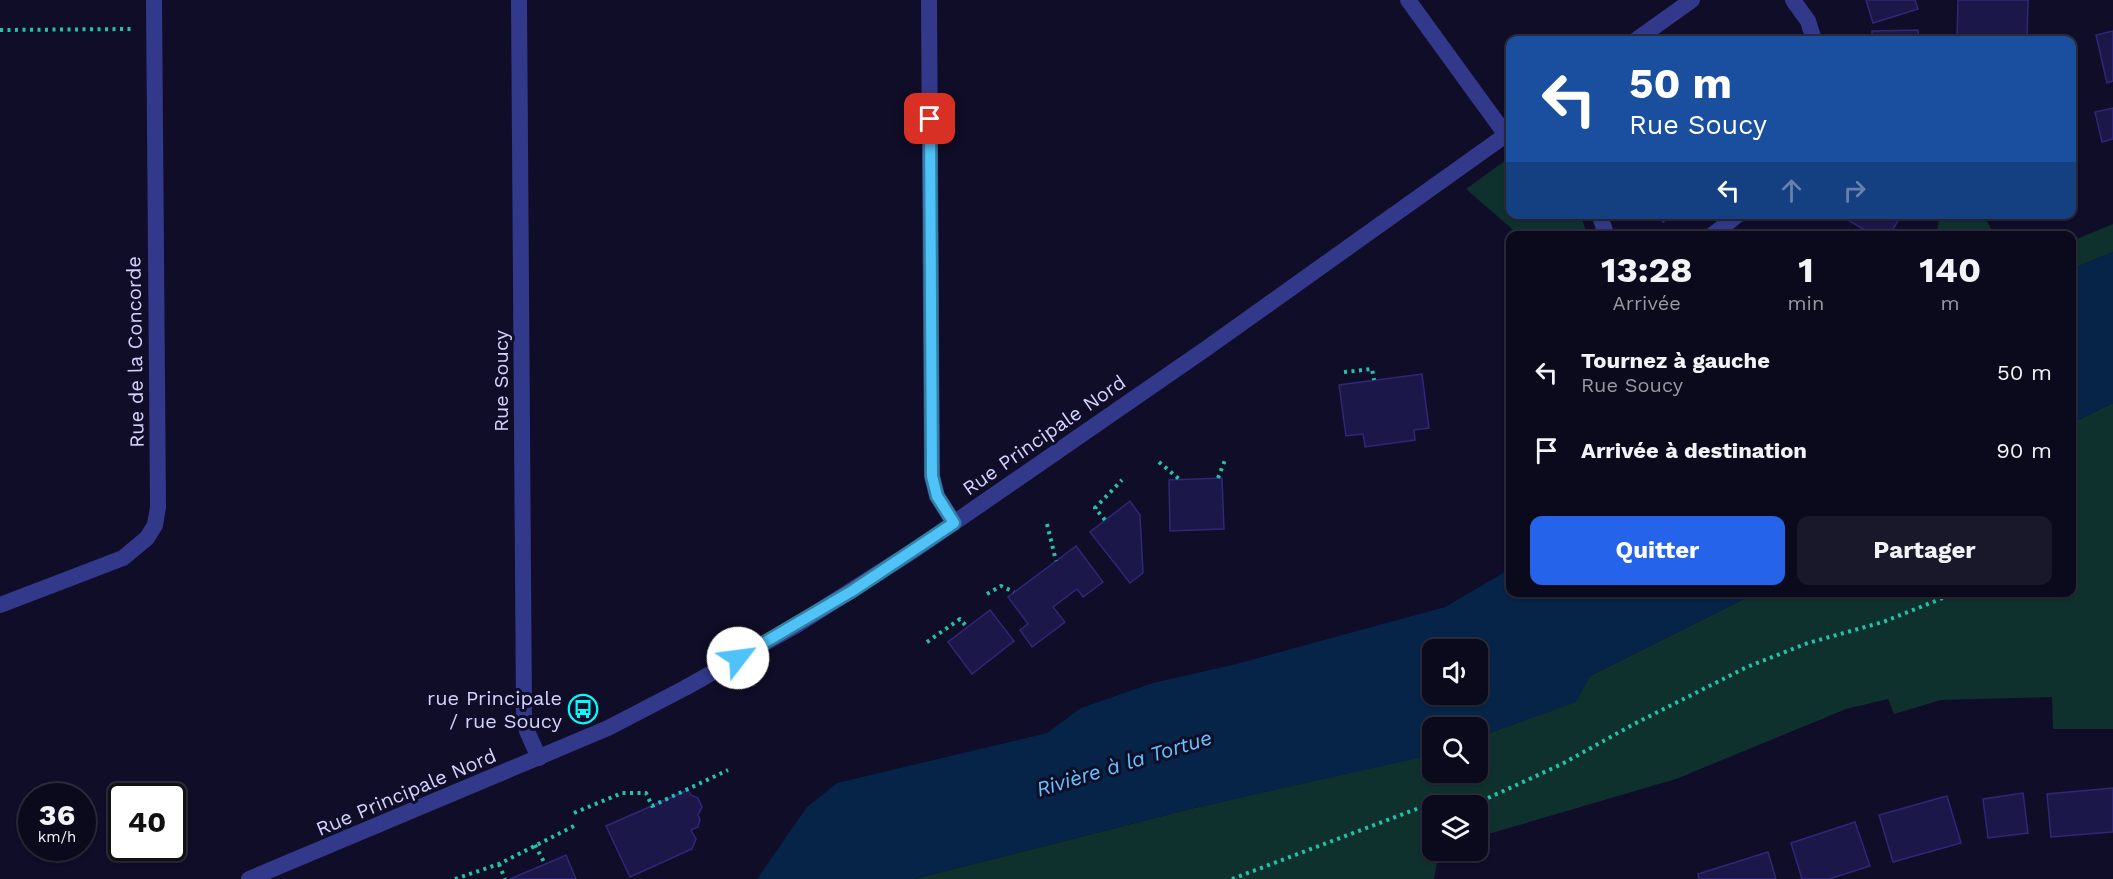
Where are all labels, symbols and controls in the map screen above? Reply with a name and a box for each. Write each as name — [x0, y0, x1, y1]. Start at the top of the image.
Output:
text: 50 m — [1629, 59, 1732, 108]
icon: left — [1530, 60, 1608, 138]
pin — [904, 93, 955, 144]
icon: arrive — [913, 102, 946, 135]
text: Rue Soucy — [1629, 109, 1767, 141]
icon: left — [1712, 174, 1745, 207]
icon: ahead — [1775, 174, 1808, 207]
icon: right — [1838, 174, 1871, 207]
text: 13:28 — [1601, 249, 1693, 291]
text: 1 — [1798, 249, 1814, 291]
text: 140 — [1919, 249, 1981, 291]
street label: Rue de la Concorde — [121, 256, 149, 448]
text: Arrivée — [1613, 291, 1681, 315]
text: min — [1788, 291, 1824, 315]
text: m — [1941, 291, 1960, 315]
street label: Rue Soucy — [489, 329, 513, 432]
text: Tournez à gauche — [1581, 348, 1770, 373]
icon: left — [1530, 356, 1563, 389]
text: 50 m — [1997, 360, 2052, 385]
street label: Rue Principale Nord — [958, 370, 1130, 500]
text: Rue Soucy — [1581, 373, 1683, 397]
icon: arrive — [1530, 434, 1563, 467]
text: Arrivée à destination — [1581, 438, 1807, 463]
text: 90 m — [1996, 438, 2052, 463]
button: Quitter — [1530, 516, 1785, 585]
button: Partager — [1797, 516, 2052, 585]
position arrow — [706, 626, 770, 690]
map controls — [1422, 639, 1488, 861]
button: sound — [1422, 639, 1488, 705]
place label: rue Principale / rue Soucy — [427, 686, 563, 733]
bus stop icon: rue Principale / rue Soucy — [567, 693, 599, 725]
button: search — [1422, 717, 1488, 783]
water label: Rivière à la Tortue — [1033, 724, 1215, 802]
street label: Rue Principale Nord — [312, 743, 500, 841]
speed limit sign: 40 — [108, 783, 186, 861]
button: layers — [1422, 795, 1488, 861]
text: 36 — [39, 797, 75, 832]
text: km/h — [38, 828, 76, 846]

